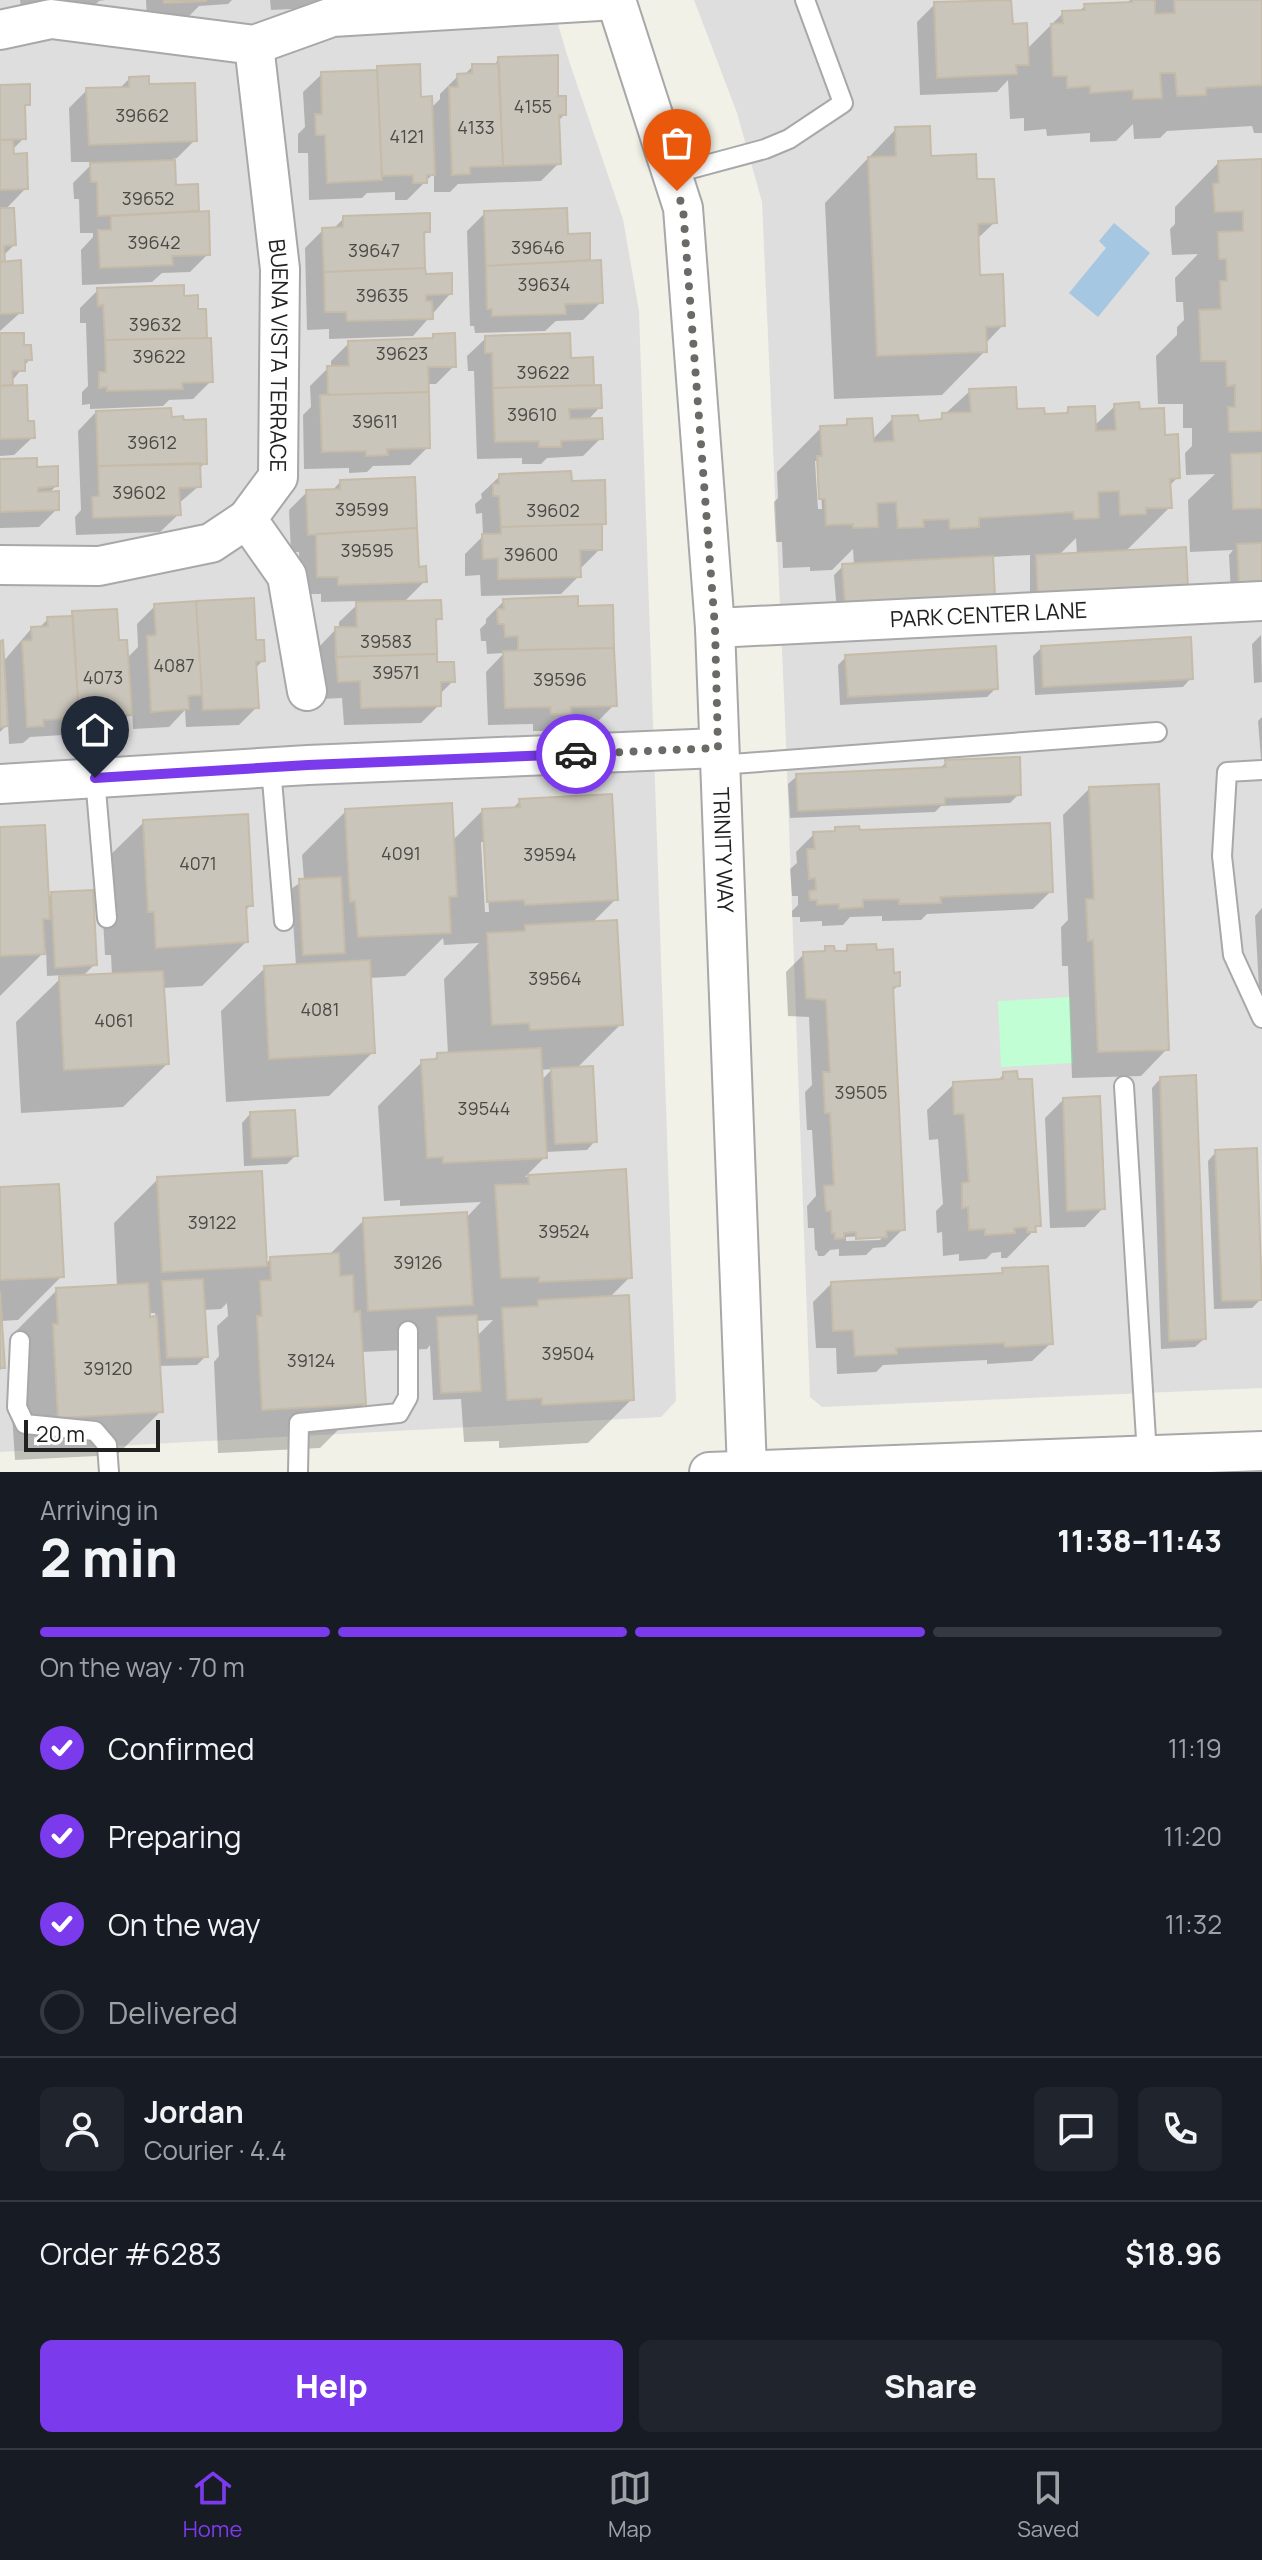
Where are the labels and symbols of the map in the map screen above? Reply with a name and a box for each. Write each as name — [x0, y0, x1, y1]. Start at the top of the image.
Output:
house number: 4155 — [514, 94, 552, 118]
house number: 39662 — [115, 103, 169, 127]
pin — [643, 109, 711, 191]
house number: 4133 — [457, 115, 495, 139]
house number: 4121 — [390, 124, 424, 148]
house number: 39652 — [122, 186, 174, 210]
house number: 39642 — [127, 230, 181, 254]
house number: 39646 — [511, 235, 565, 259]
street label: BUENA VISTA TERRACE — [262, 237, 295, 472]
house number: 39647 — [348, 238, 400, 262]
house number: 39634 — [518, 272, 570, 296]
house number: 39635 — [356, 283, 408, 307]
house number: 39632 — [129, 312, 181, 336]
house number: 39623 — [376, 341, 428, 365]
house number: 39622 — [133, 344, 185, 368]
house number: 39622 — [517, 360, 569, 384]
house number: 39610 — [507, 402, 557, 426]
house number: 39611 — [352, 409, 398, 433]
house number: 39612 — [127, 430, 177, 454]
house number: 39602 — [112, 480, 166, 504]
house number: 39599 — [335, 497, 389, 521]
house number: 39602 — [526, 498, 580, 522]
house number: 39595 — [340, 538, 394, 562]
house number: 39600 — [504, 542, 558, 566]
street label: PARK CENTER LANE — [889, 595, 1088, 634]
house number: 39583 — [360, 629, 412, 653]
house number: 4087 — [153, 653, 195, 677]
house number: 39571 — [372, 660, 420, 684]
house number: 4073 — [83, 665, 123, 689]
house number: 39596 — [533, 667, 587, 691]
pin — [61, 696, 129, 778]
courier — [536, 714, 616, 794]
street label: TRINITY WAY — [706, 787, 741, 914]
house number: 4091 — [381, 841, 421, 865]
house number: 39594 — [523, 842, 577, 866]
house number: 4071 — [179, 851, 217, 875]
house number: 39564 — [528, 966, 582, 990]
house number: 4081 — [300, 997, 340, 1021]
house number: 4061 — [94, 1008, 134, 1032]
house number: 39505 — [835, 1080, 887, 1104]
house number: 39544 — [458, 1096, 510, 1120]
house number: 39122 — [188, 1210, 236, 1234]
house number: 39524 — [538, 1219, 590, 1243]
house number: 39126 — [393, 1250, 443, 1274]
house number: 39504 — [541, 1341, 595, 1365]
house number: 39124 — [287, 1348, 335, 1372]
house number: 39120 — [83, 1356, 133, 1380]
scale bar — [24, 1416, 160, 1452]

